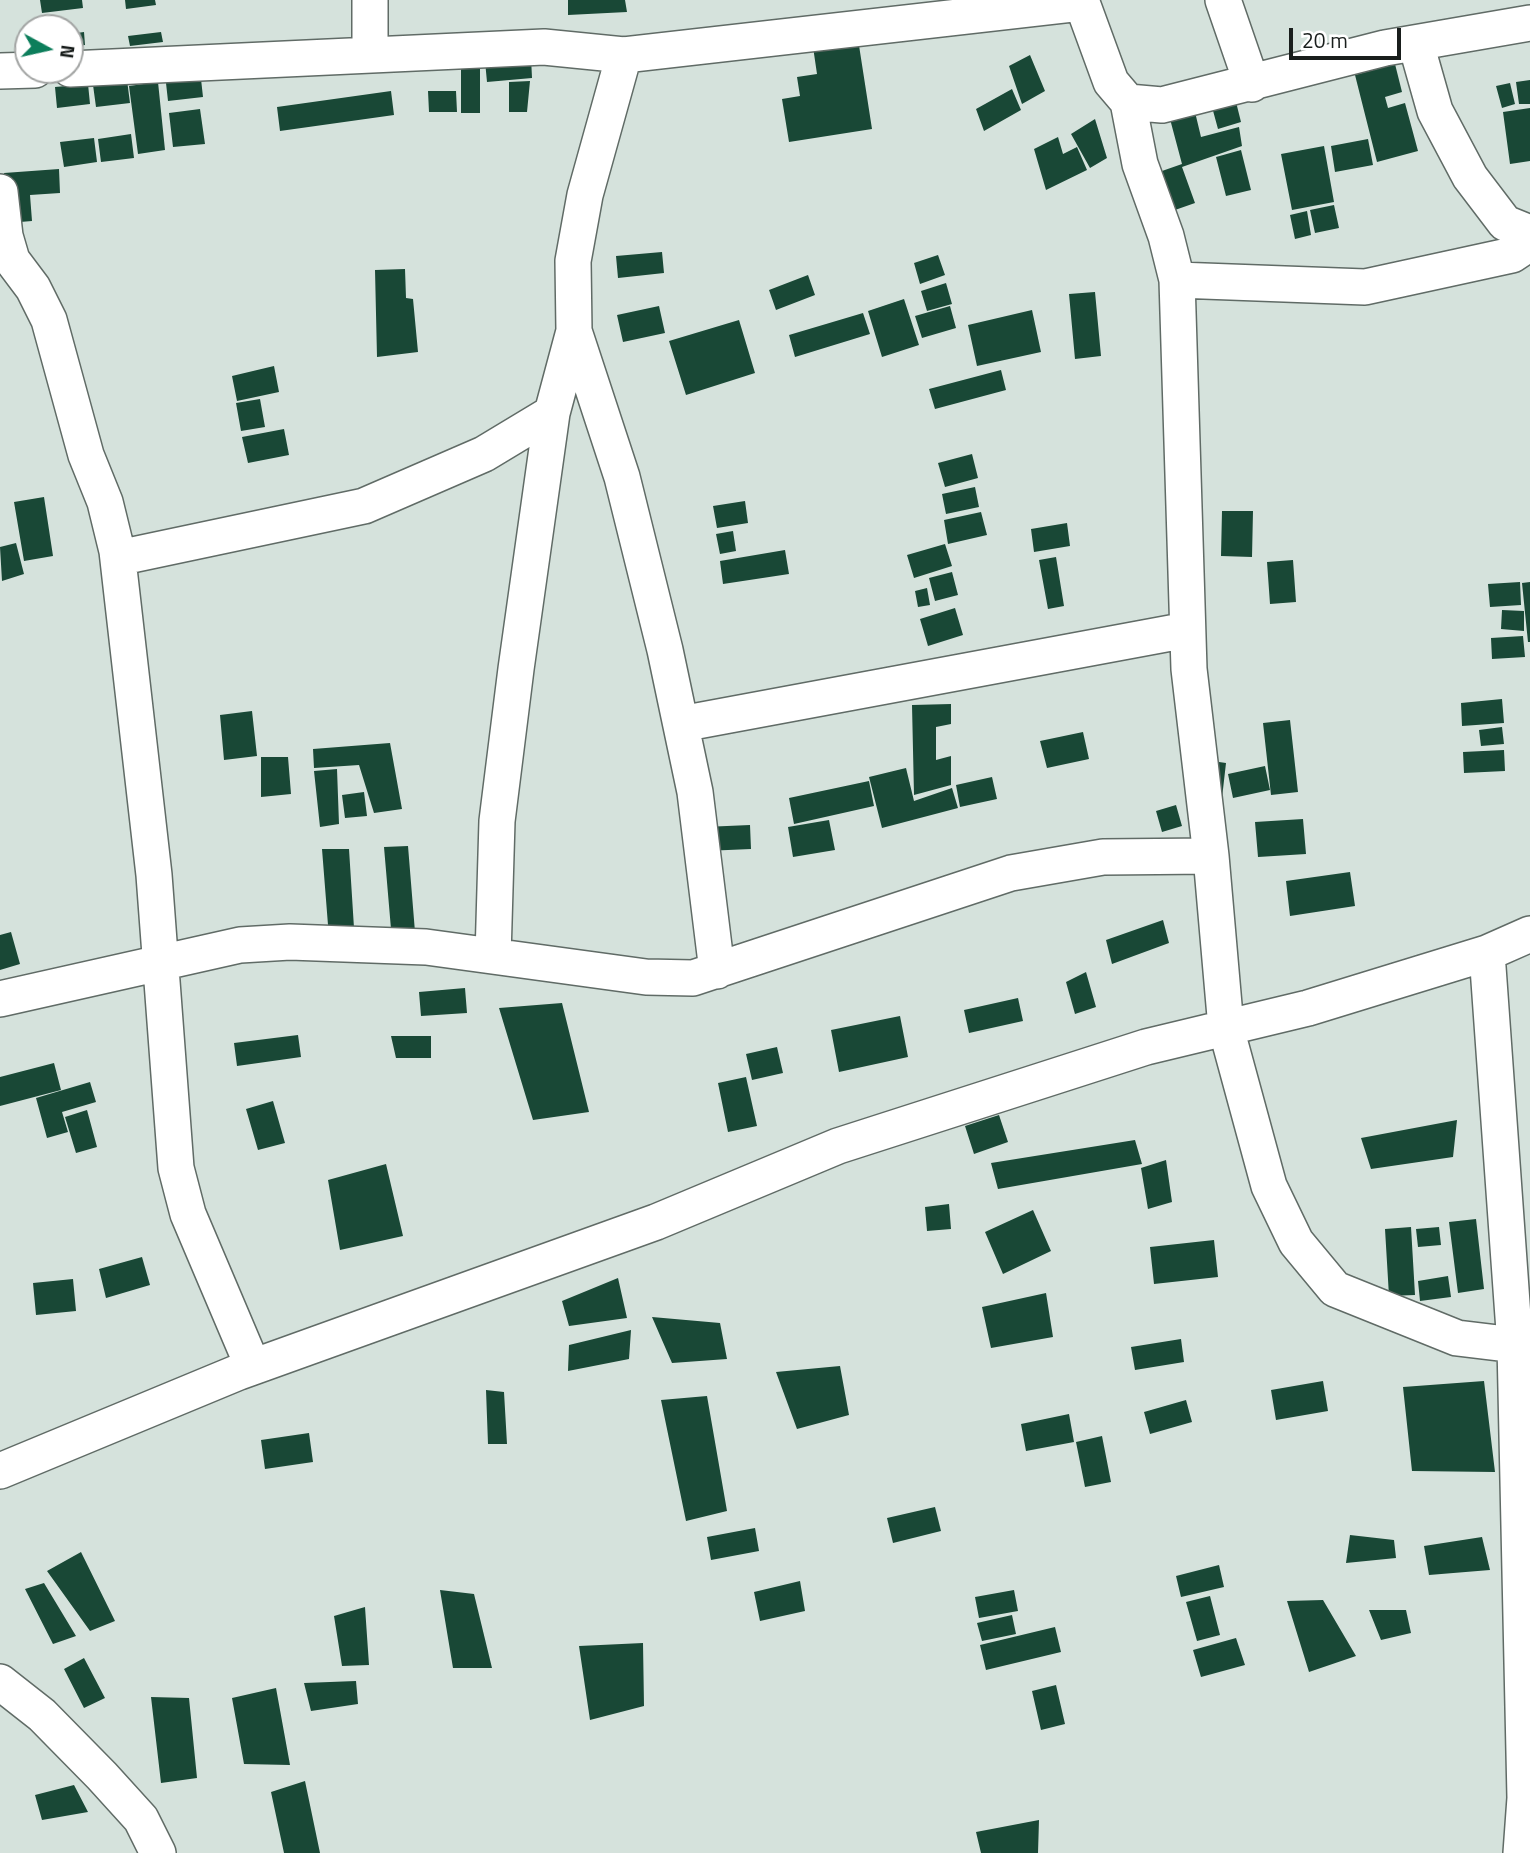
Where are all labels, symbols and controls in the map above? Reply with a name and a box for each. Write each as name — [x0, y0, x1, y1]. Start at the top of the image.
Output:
north arrow — [14, 14, 84, 84]
scale bar — [1292, 14, 1404, 58]
text: 20 m — [1302, 24, 1348, 56]
text: N — [53, 43, 84, 60]

